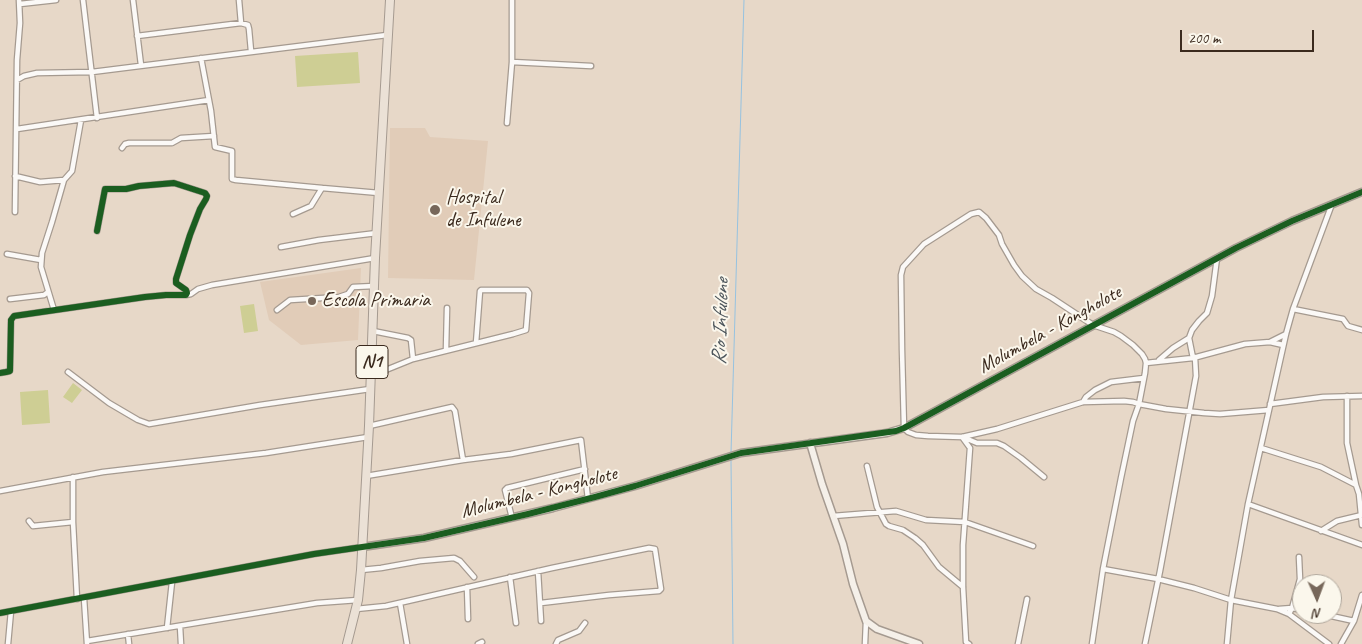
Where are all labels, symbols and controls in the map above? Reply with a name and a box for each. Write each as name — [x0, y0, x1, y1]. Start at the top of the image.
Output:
scale bar — [1182, 20, 1316, 52]
text: 200 m — [1188, 29, 1220, 48]
place label: Hospital de Infulene — [446, 186, 521, 233]
marker: Hospital de Infulene — [428, 203, 442, 217]
water label: Rio Infulene — [707, 279, 735, 365]
street label: Molumbela - Kongholote — [974, 281, 1126, 379]
place label: Escola Primaria — [322, 289, 430, 313]
marker: Escola Primaria — [306, 295, 318, 307]
road number: N1 — [356, 346, 388, 378]
street label: Molumbela - Kongholote — [459, 462, 619, 524]
north arrow — [1292, 574, 1342, 624]
text: N — [1313, 605, 1322, 622]

